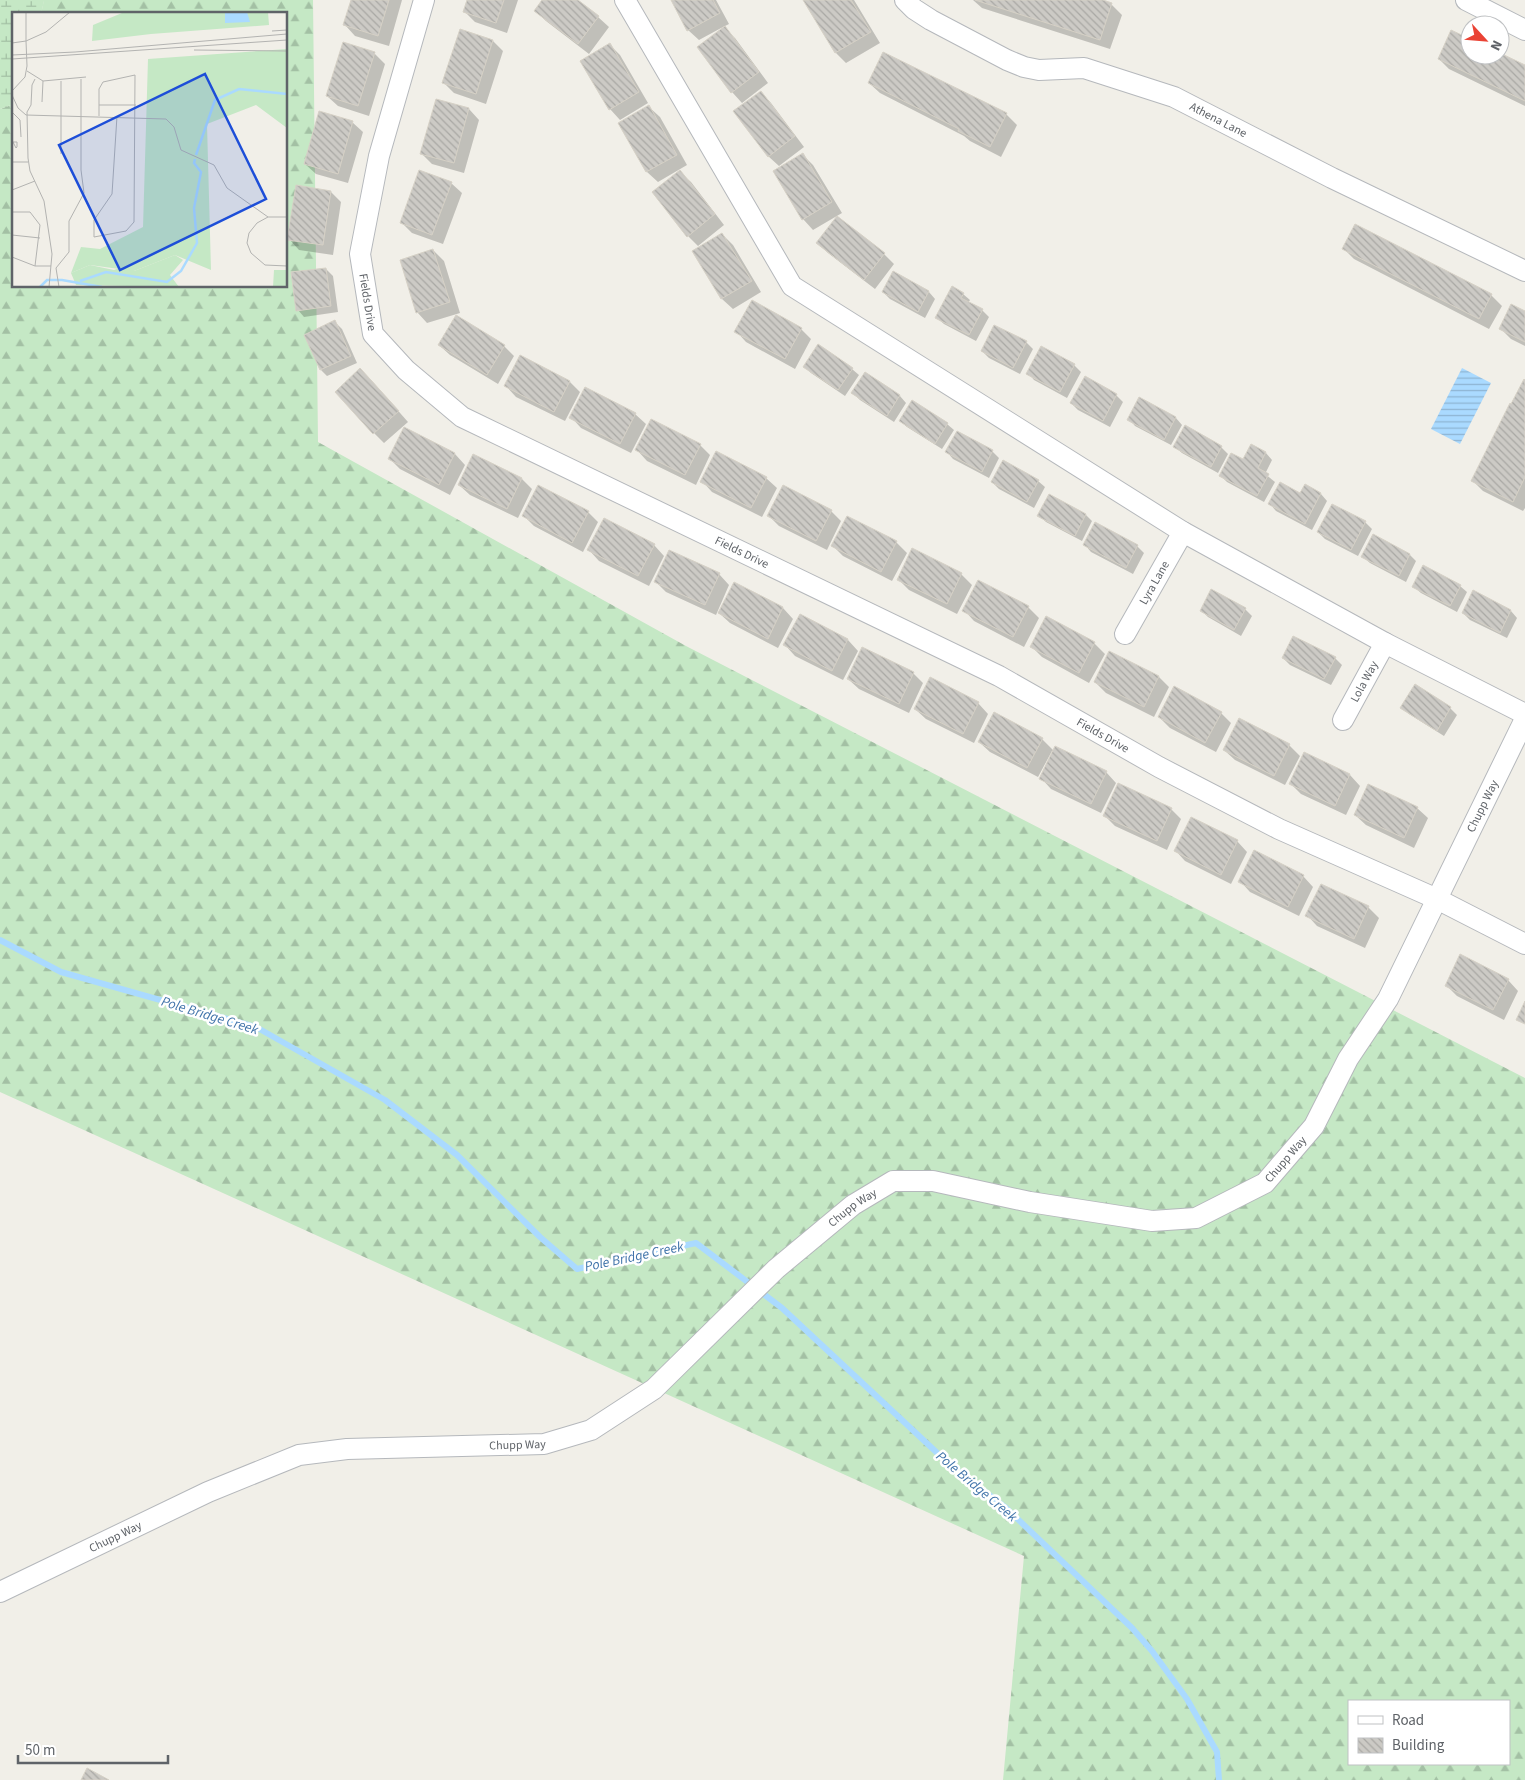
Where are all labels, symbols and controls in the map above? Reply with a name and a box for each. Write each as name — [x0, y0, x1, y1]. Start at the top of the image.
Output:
inset map — [12, 12, 288, 288]
north arrow — [1460, 15, 1510, 65]
text: N — [1485, 37, 1507, 54]
street label: Athena Lane — [1187, 98, 1250, 142]
street label: Fields Drive — [354, 272, 380, 332]
street label: Fields Drive — [712, 532, 772, 573]
street label: Lyra Lane — [1135, 558, 1174, 608]
street label: Lola Way — [1346, 658, 1383, 705]
street label: Fields Drive — [1073, 714, 1132, 757]
street label: Chupp Way — [1463, 777, 1503, 835]
water label: Pole Bridge Creek — [159, 992, 261, 1040]
street label: Chupp Way — [1261, 1132, 1311, 1187]
street label: Chupp Way — [825, 1184, 881, 1231]
water label: Pole Bridge Creek — [583, 1237, 686, 1277]
street label: Chupp Way — [489, 1436, 546, 1454]
water label: Pole Bridge Creek — [931, 1447, 1022, 1527]
street label: Chupp Way — [86, 1517, 145, 1557]
legend — [1348, 1700, 1510, 1765]
text: Road — [1392, 1710, 1424, 1731]
scale bar — [18, 1732, 168, 1764]
text: Building — [1392, 1735, 1445, 1756]
text: 50 m — [25, 1740, 55, 1761]

